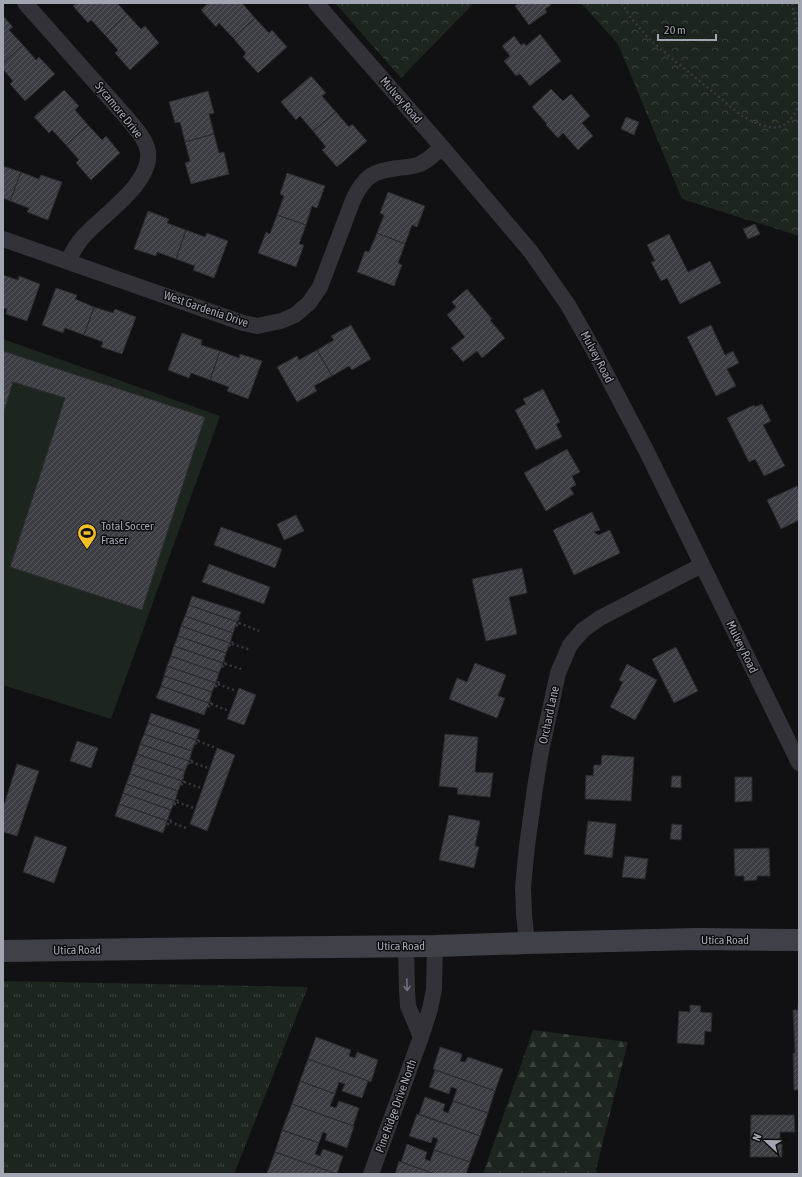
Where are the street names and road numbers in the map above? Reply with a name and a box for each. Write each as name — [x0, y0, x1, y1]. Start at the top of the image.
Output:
street label: Mulvey Road — [377, 74, 425, 126]
street label: Sycamore Drive — [92, 79, 146, 141]
street label: West Gardenia Drive — [162, 288, 250, 330]
street label: Mulvey Road — [578, 329, 616, 385]
street label: Mulvey Road — [723, 619, 761, 675]
street label: Orchard Lane — [536, 685, 562, 745]
street label: Utica Road — [701, 933, 749, 947]
street label: Utica Road — [377, 939, 425, 953]
street label: Utica Road — [53, 943, 101, 957]
street label: Pine Ridge Drive North — [373, 1058, 419, 1154]

